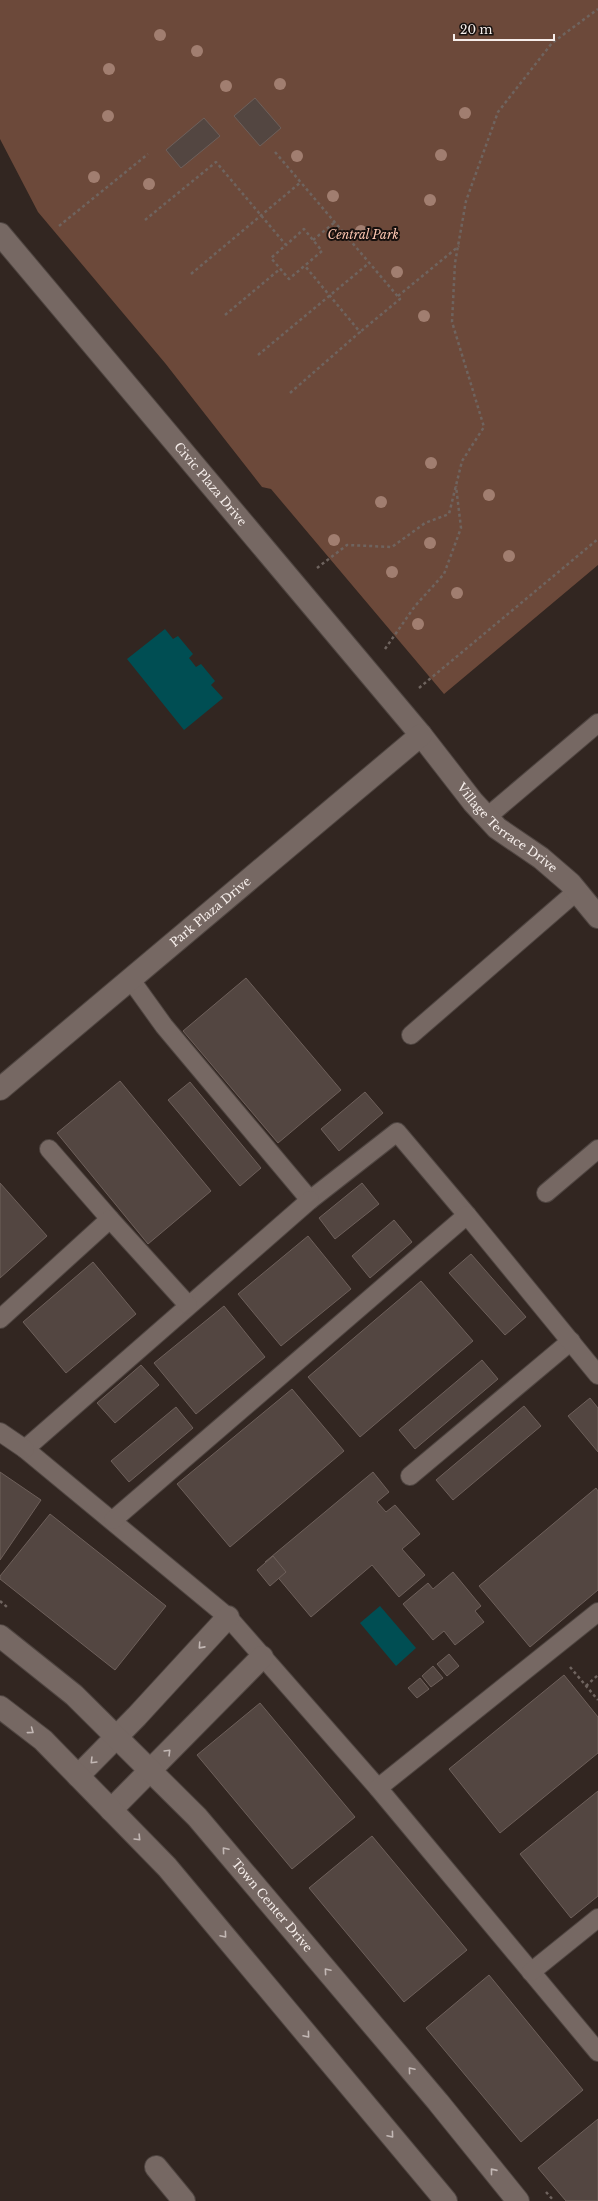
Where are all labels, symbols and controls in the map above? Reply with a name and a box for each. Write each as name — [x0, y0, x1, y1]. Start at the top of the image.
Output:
scale bar — [454, 16, 554, 42]
text: 20 m — [460, 22, 492, 37]
park label: Central Park — [327, 227, 399, 242]
street label: Civic Plaza Drive — [171, 439, 250, 529]
street label: Village Terrace Drive — [453, 779, 561, 876]
street label: Park Plaza Drive — [167, 873, 254, 950]
one-way arrow — [199, 1641, 206, 1649]
one-way arrow — [27, 1726, 34, 1734]
one-way arrow — [163, 1749, 171, 1757]
one-way arrow — [90, 1756, 98, 1764]
one-way arrow — [133, 1833, 141, 1841]
one-way arrow — [223, 1847, 230, 1855]
street label: Town Center Drive — [229, 1856, 316, 1955]
one-way arrow — [219, 1931, 226, 1938]
one-way arrow — [325, 1968, 332, 1975]
one-way arrow — [303, 2030, 310, 2038]
one-way arrow — [409, 2067, 416, 2074]
one-way arrow — [386, 2130, 393, 2137]
one-way arrow — [491, 2168, 498, 2175]

